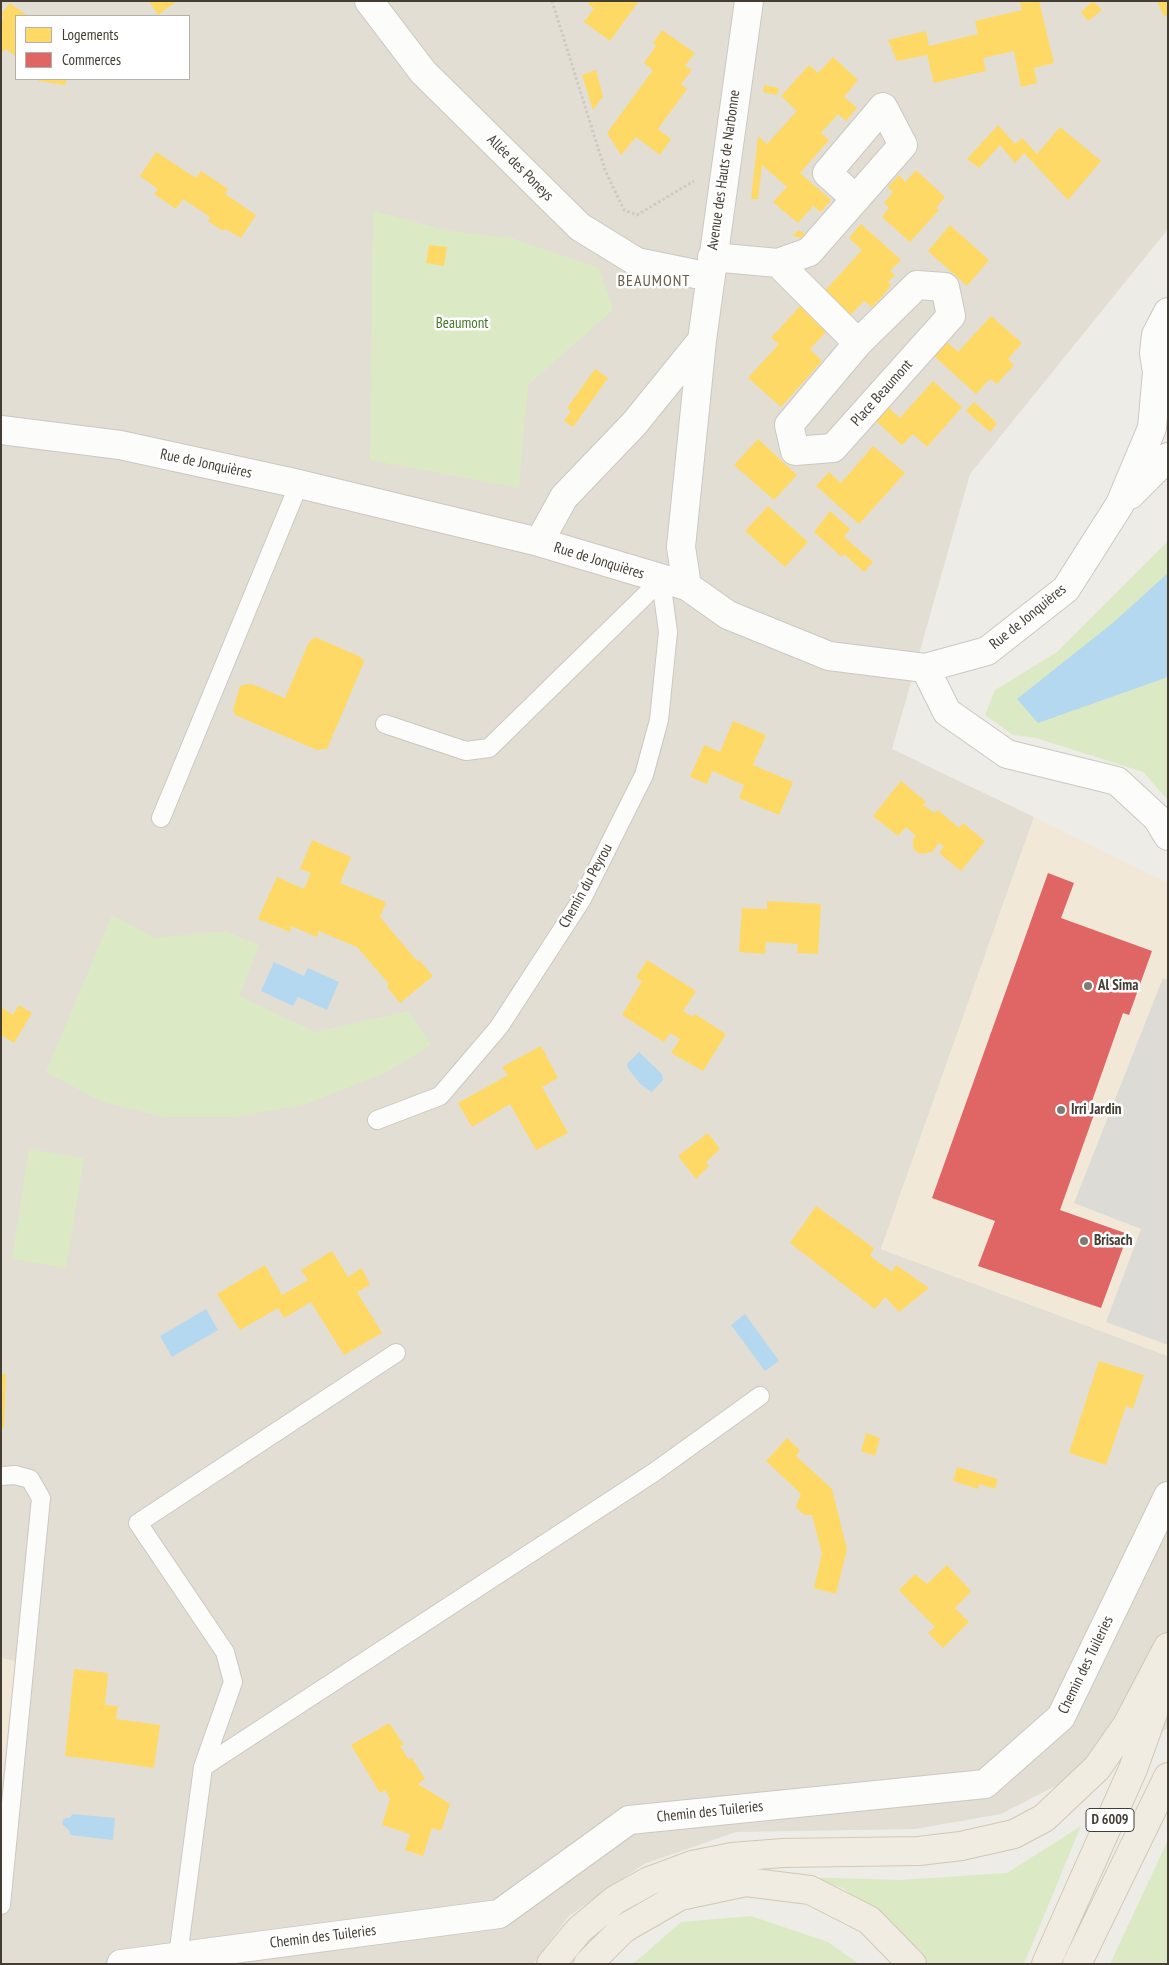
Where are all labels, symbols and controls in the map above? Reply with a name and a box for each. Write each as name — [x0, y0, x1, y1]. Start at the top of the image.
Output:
legend — [15, 15, 190, 80]
text: Logements — [62, 25, 118, 44]
text: Commerces — [62, 50, 121, 69]
street label: Avenue des Hauts de Narbonne — [704, 89, 744, 251]
street label: Allée des Poneys — [483, 131, 557, 205]
district label: BEAUMONT — [616, 271, 692, 291]
park label: Beaumont — [436, 315, 488, 333]
street label: Place Beaumont — [847, 356, 917, 430]
street label: Rue de Jonquières — [158, 445, 254, 483]
street label: Rue de Jonquières — [552, 539, 646, 583]
street label: Rue de Jonquières — [986, 581, 1070, 653]
street label: Chemin du Peyrou — [555, 841, 617, 931]
place label: Al Sima — [1098, 977, 1138, 995]
marker: Al Sima — [1082, 980, 1094, 992]
place label: Irri Jardin — [1071, 1101, 1122, 1119]
marker: Irri Jardin — [1055, 1104, 1067, 1116]
place label: Brisach — [1094, 1232, 1133, 1250]
marker: Brisach — [1078, 1235, 1090, 1247]
street label: Chemin des Tuileries — [1054, 1613, 1118, 1717]
street label: Chemin des Tuileries — [656, 1797, 764, 1827]
road number: D 6009 — [1086, 1808, 1134, 1832]
street label: Chemin des Tuileries — [269, 1922, 377, 1952]

